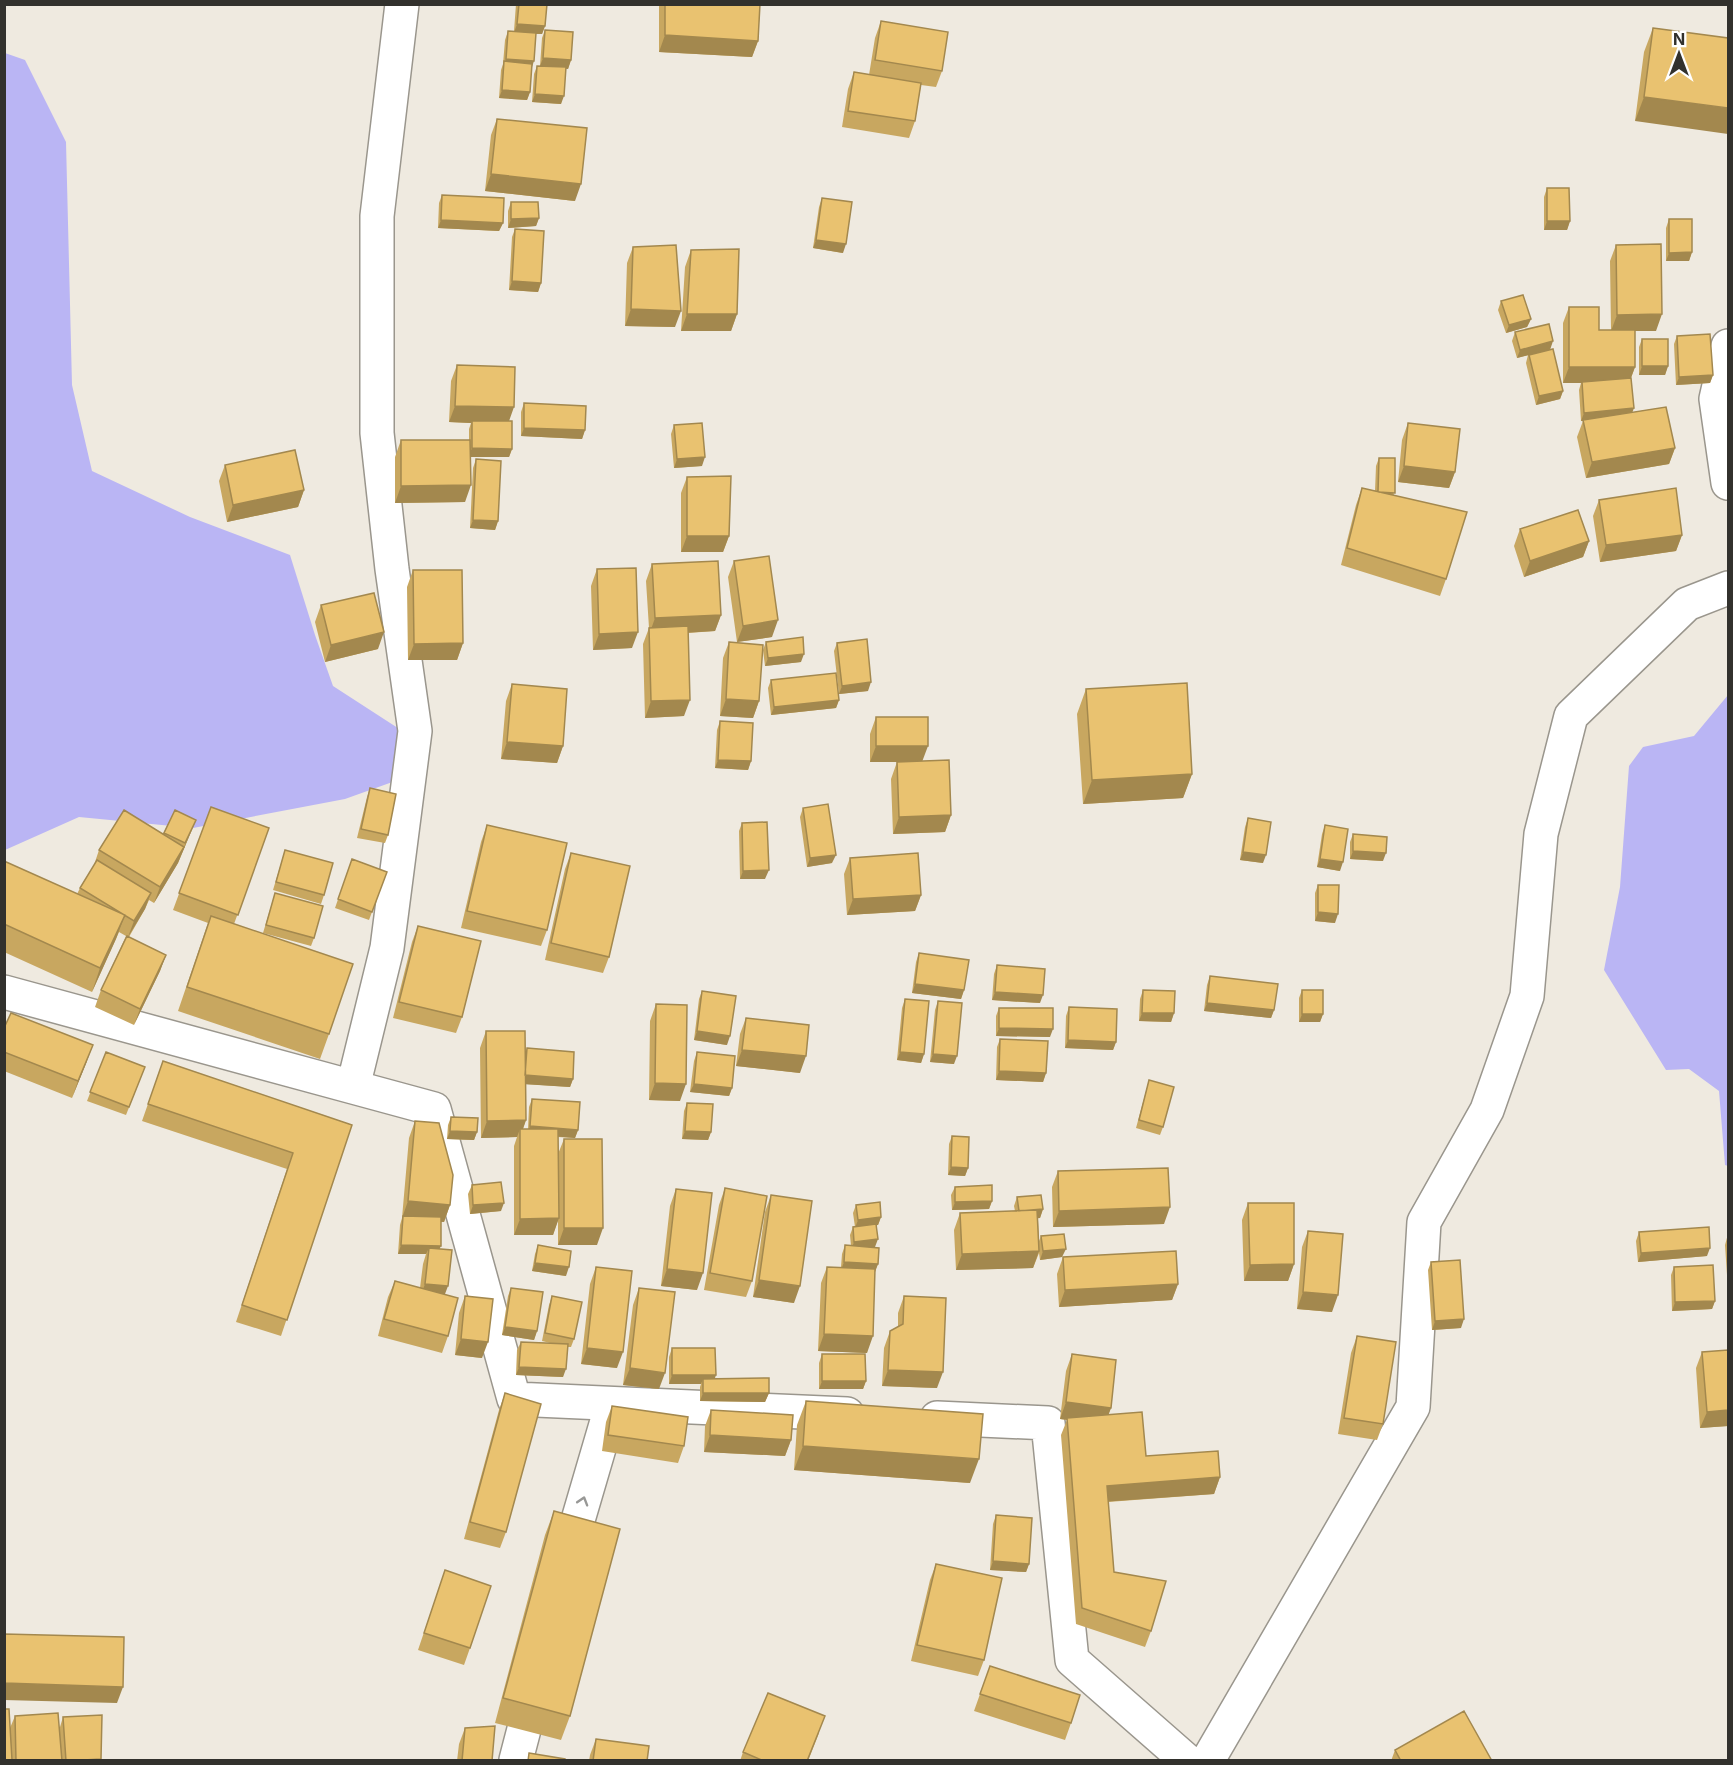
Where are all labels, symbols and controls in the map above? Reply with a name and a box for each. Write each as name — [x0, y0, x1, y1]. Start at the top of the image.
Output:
north arrow — [1649, 24, 1709, 84]
text: N — [1673, 29, 1685, 49]
one-way arrow — [576, 1496, 588, 1507]

